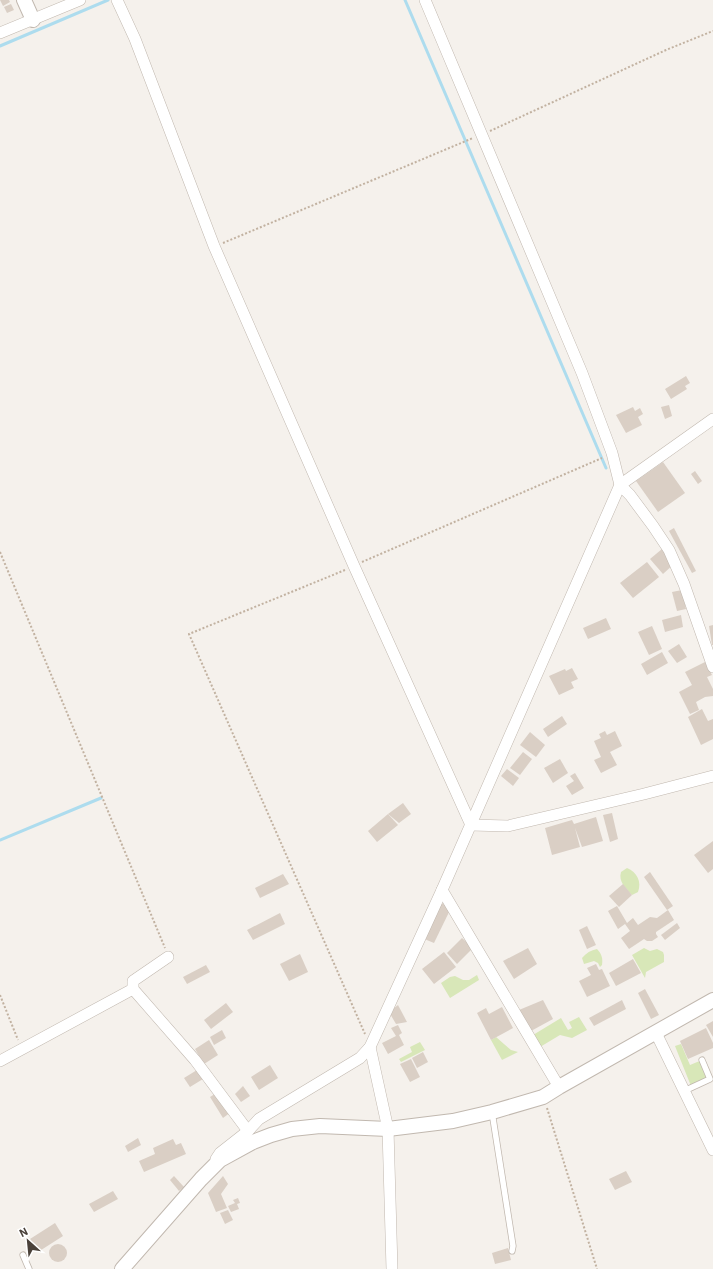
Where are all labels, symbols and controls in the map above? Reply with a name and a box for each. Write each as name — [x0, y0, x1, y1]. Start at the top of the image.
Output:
north arrow — [8, 1221, 48, 1261]
text: N — [17, 1224, 30, 1240]

